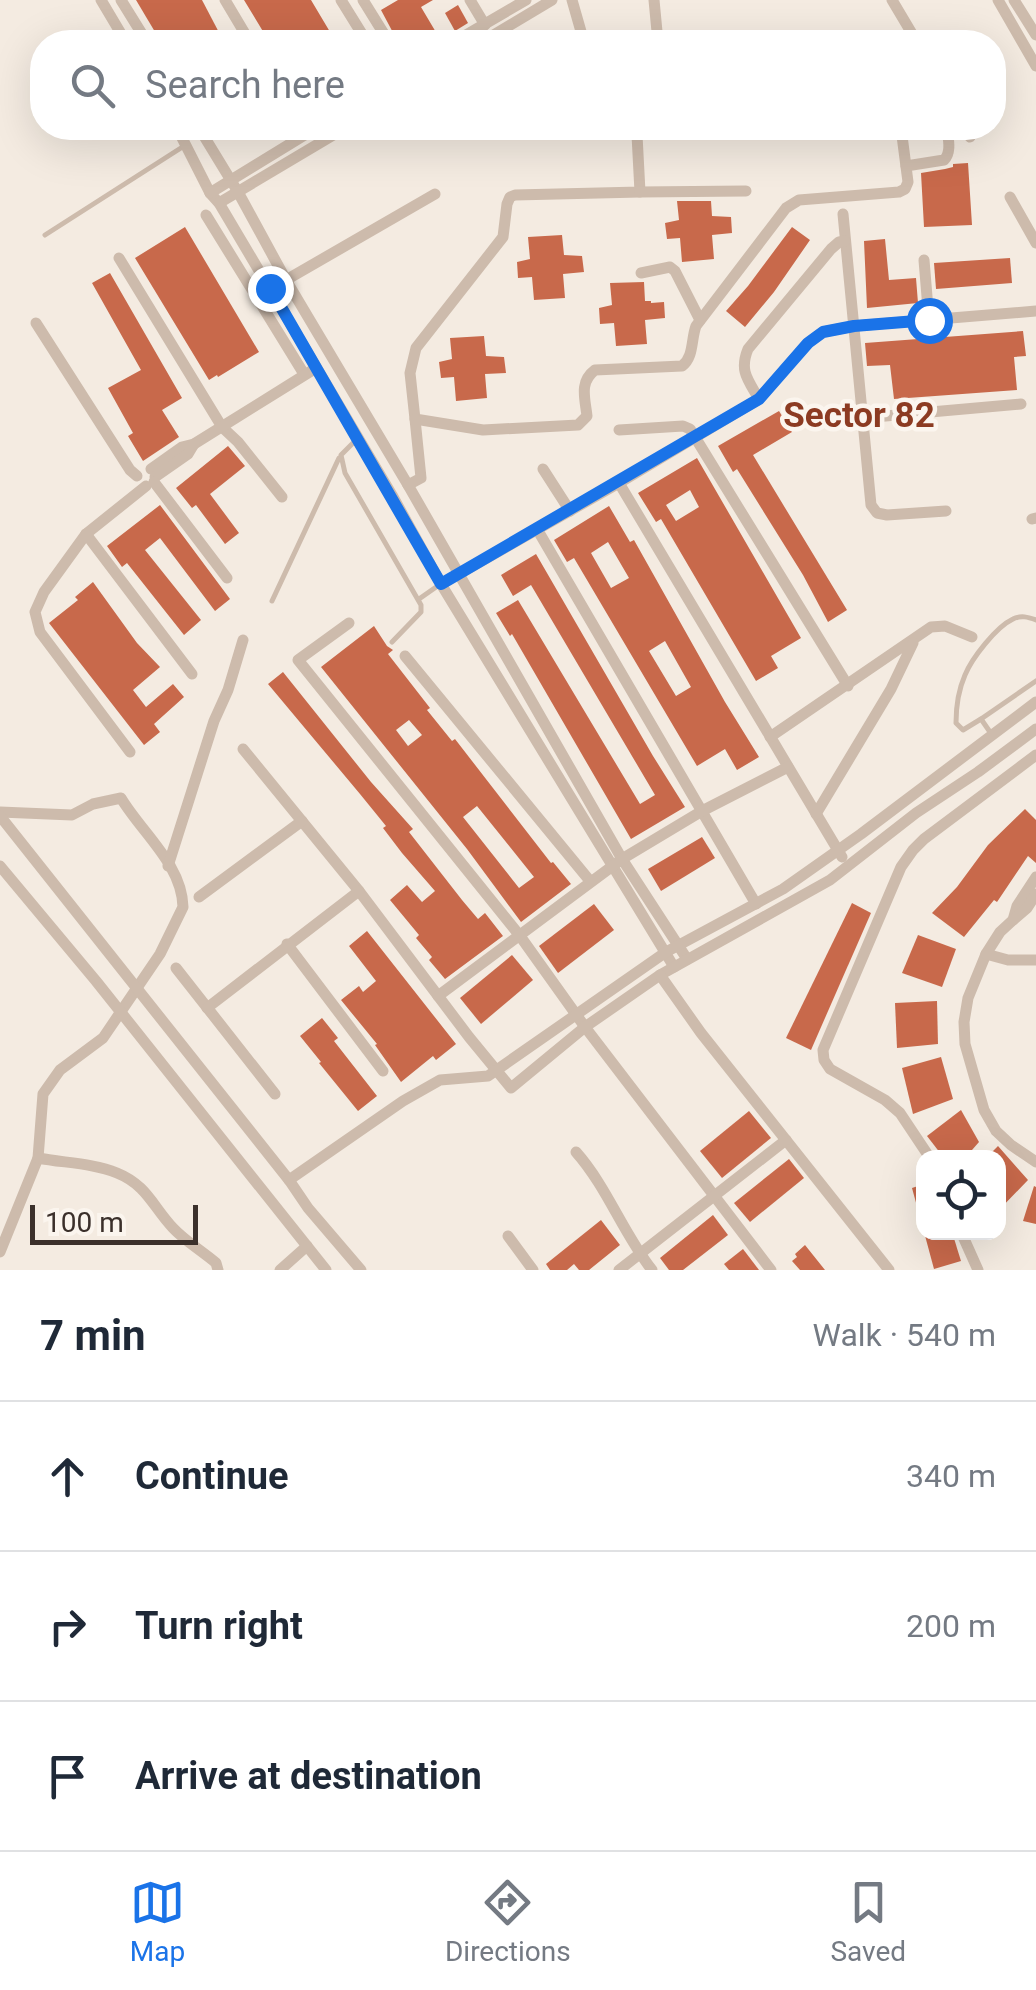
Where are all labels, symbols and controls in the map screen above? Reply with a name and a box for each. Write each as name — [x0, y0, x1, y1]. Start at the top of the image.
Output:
search box — [30, 30, 1006, 140]
icon: search — [65, 58, 120, 113]
text: Search here — [145, 63, 345, 107]
route end — [248, 266, 294, 312]
route start — [907, 298, 953, 344]
district label: Sector 82 — [783, 395, 935, 436]
map controls — [916, 1150, 1006, 1240]
button: locate — [916, 1150, 1006, 1240]
scale bar — [30, 1200, 198, 1244]
text: 100 m — [45, 1206, 124, 1239]
text: 7 min — [40, 1311, 146, 1360]
text: Walk · 540 m — [813, 1316, 996, 1354]
icon: ahead — [40, 1449, 95, 1504]
text: Continue — [135, 1454, 289, 1498]
text: 340 m — [906, 1457, 996, 1495]
icon: right — [40, 1599, 95, 1654]
text: Turn right — [135, 1604, 303, 1648]
text: 200 m — [906, 1607, 996, 1645]
icon: arrive — [40, 1749, 95, 1804]
text: Arrive at destination — [135, 1754, 482, 1798]
tab: Map — [130, 1875, 185, 1968]
tab: Directions — [445, 1875, 571, 1968]
tab: Saved — [830, 1875, 906, 1968]

